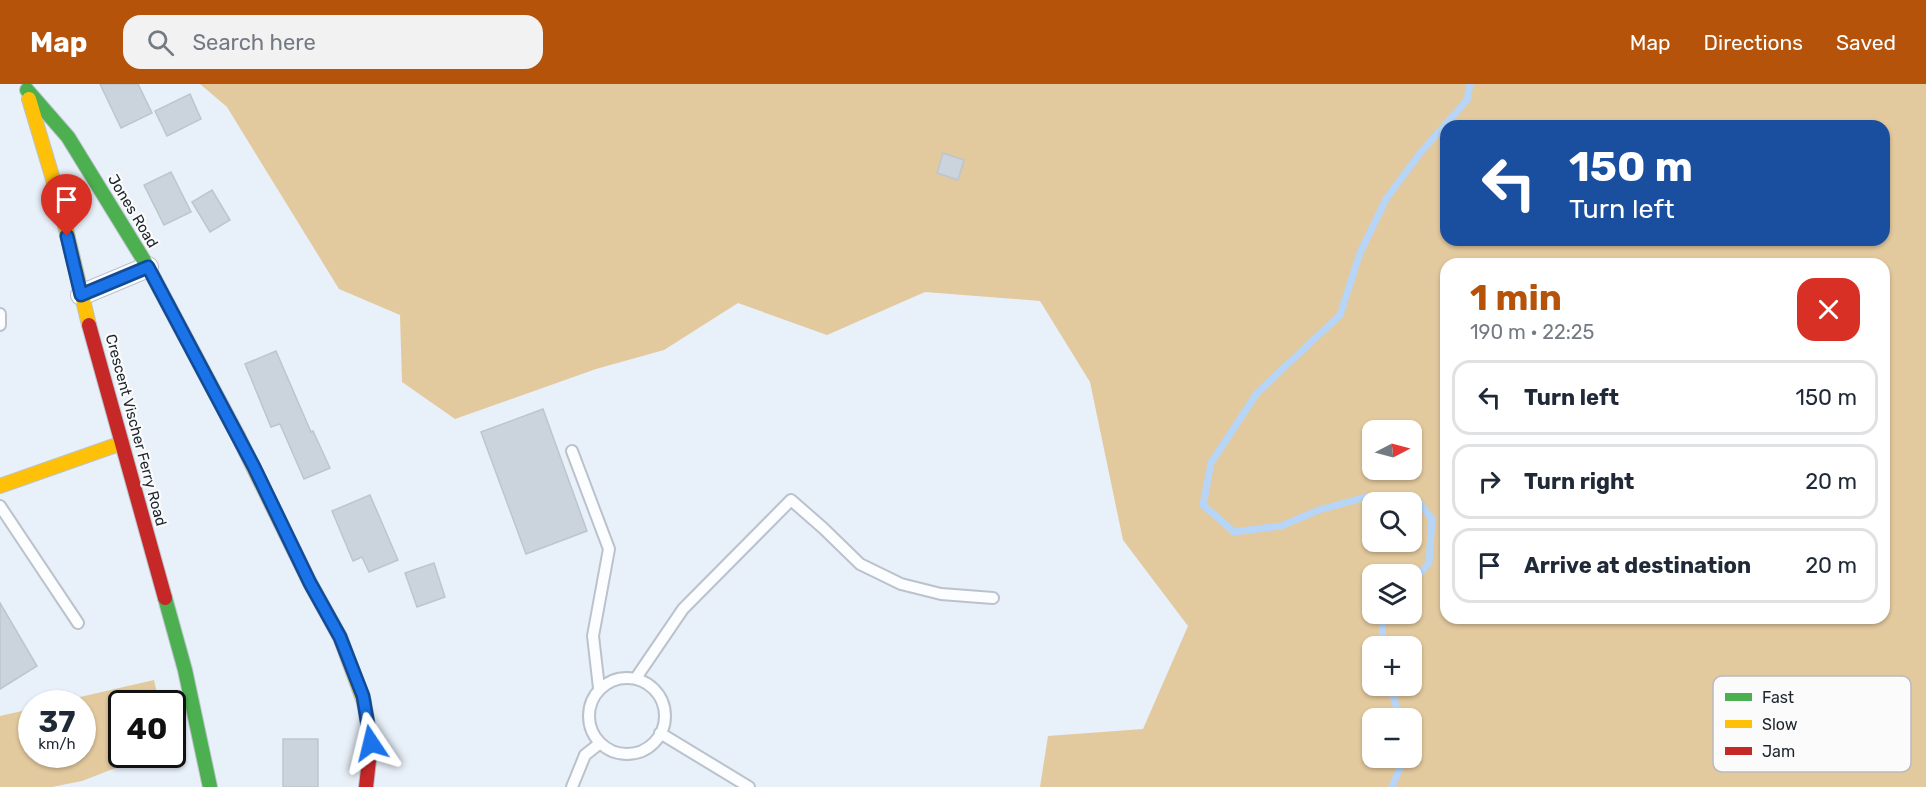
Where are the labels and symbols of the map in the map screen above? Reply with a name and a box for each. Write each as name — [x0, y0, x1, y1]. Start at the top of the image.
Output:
street label: Jones Road — [104, 171, 162, 251]
pin — [41, 174, 92, 236]
street label: Crescent Vischer Ferry Road — [102, 332, 170, 528]
north arrow — [1362, 420, 1422, 480]
legend — [1713, 676, 1911, 772]
text: Fast — [1762, 688, 1794, 707]
speed limit sign: 40 — [108, 690, 186, 768]
position arrow — [339, 711, 403, 775]
text: Slow — [1762, 715, 1798, 734]
text: Jam — [1762, 742, 1795, 761]

